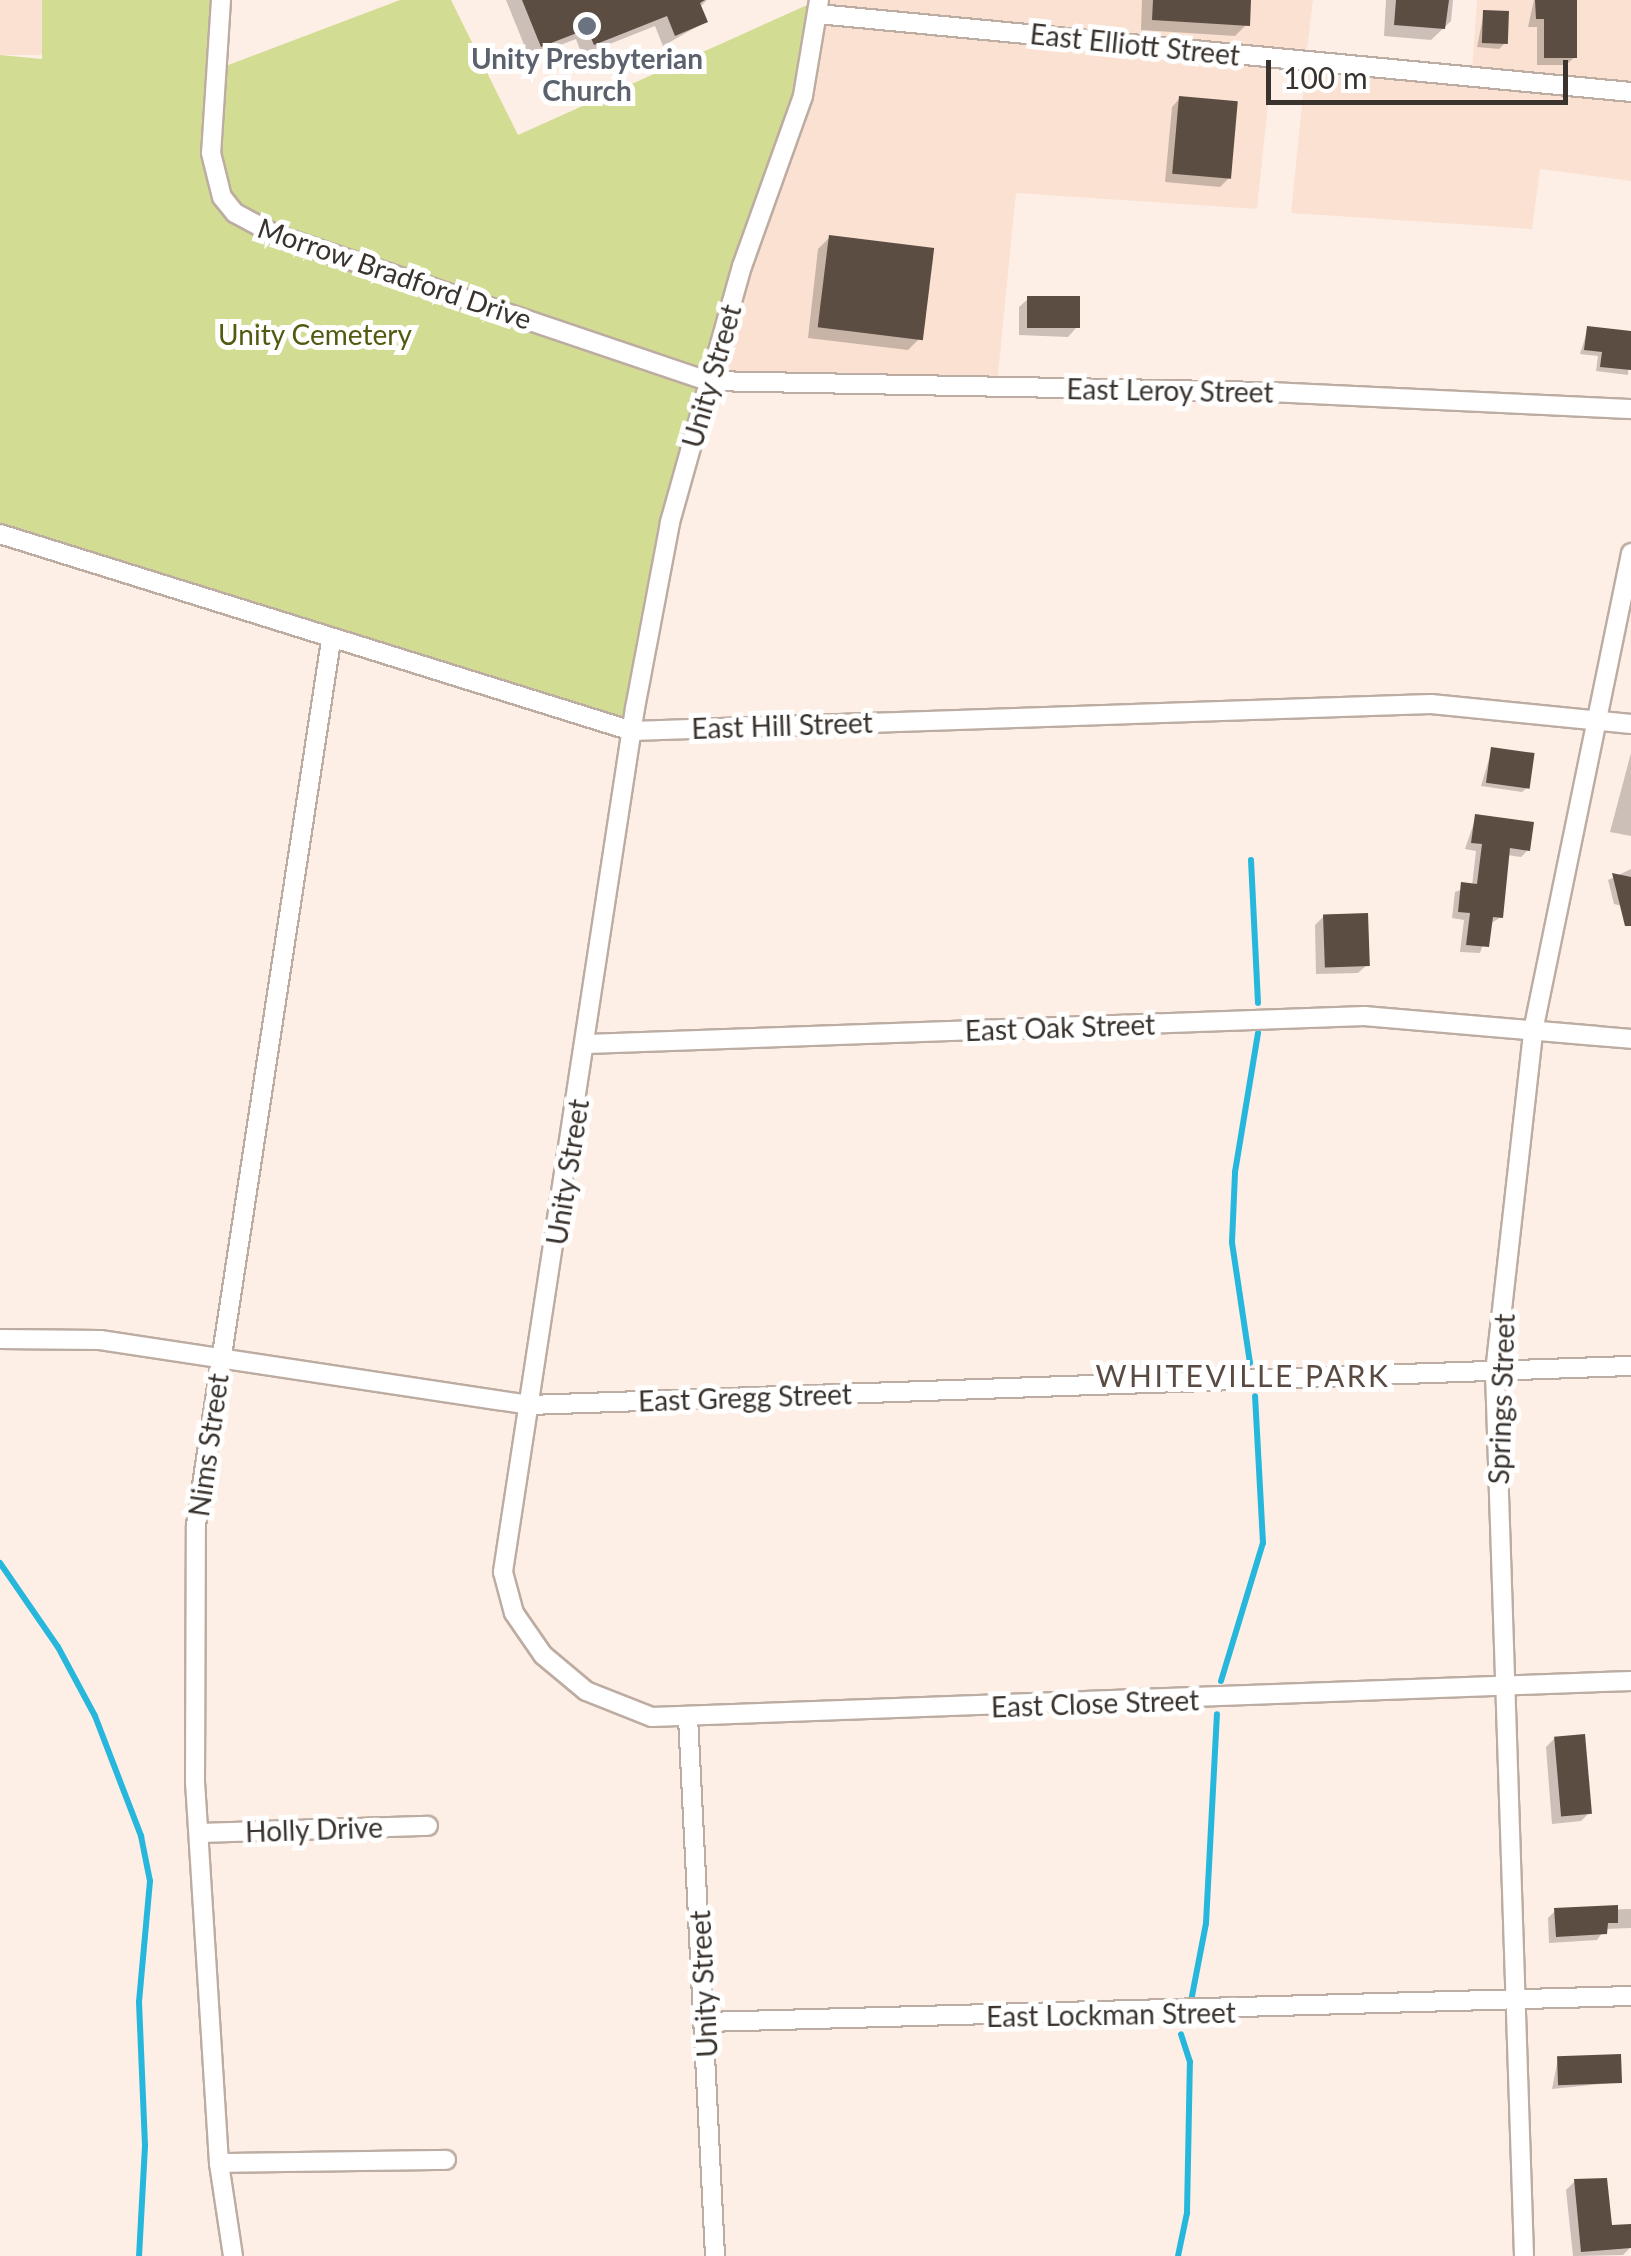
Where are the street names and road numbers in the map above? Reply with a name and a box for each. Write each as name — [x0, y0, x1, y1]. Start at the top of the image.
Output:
street label: East Elliott Street — [1028, 16, 1242, 72]
street label: Morrow Bradford Drive — [253, 210, 537, 336]
street label: Unity Street — [674, 300, 748, 452]
street label: East Leroy Street — [1066, 371, 1274, 409]
street label: East Hill Street — [691, 705, 873, 745]
street label: East Oak Street — [964, 1007, 1156, 1047]
street label: Unity Street — [539, 1096, 595, 1248]
street label: Springs Street — [1481, 1313, 1521, 1485]
street label: Nims Street — [181, 1371, 235, 1519]
street label: East Gregg Street — [638, 1376, 852, 1418]
street label: East Close Street — [990, 1683, 1200, 1723]
street label: Holly Drive — [244, 1810, 384, 1848]
street label: Unity Street — [682, 1909, 724, 2059]
street label: East Lockman Street — [986, 1995, 1236, 2033]

